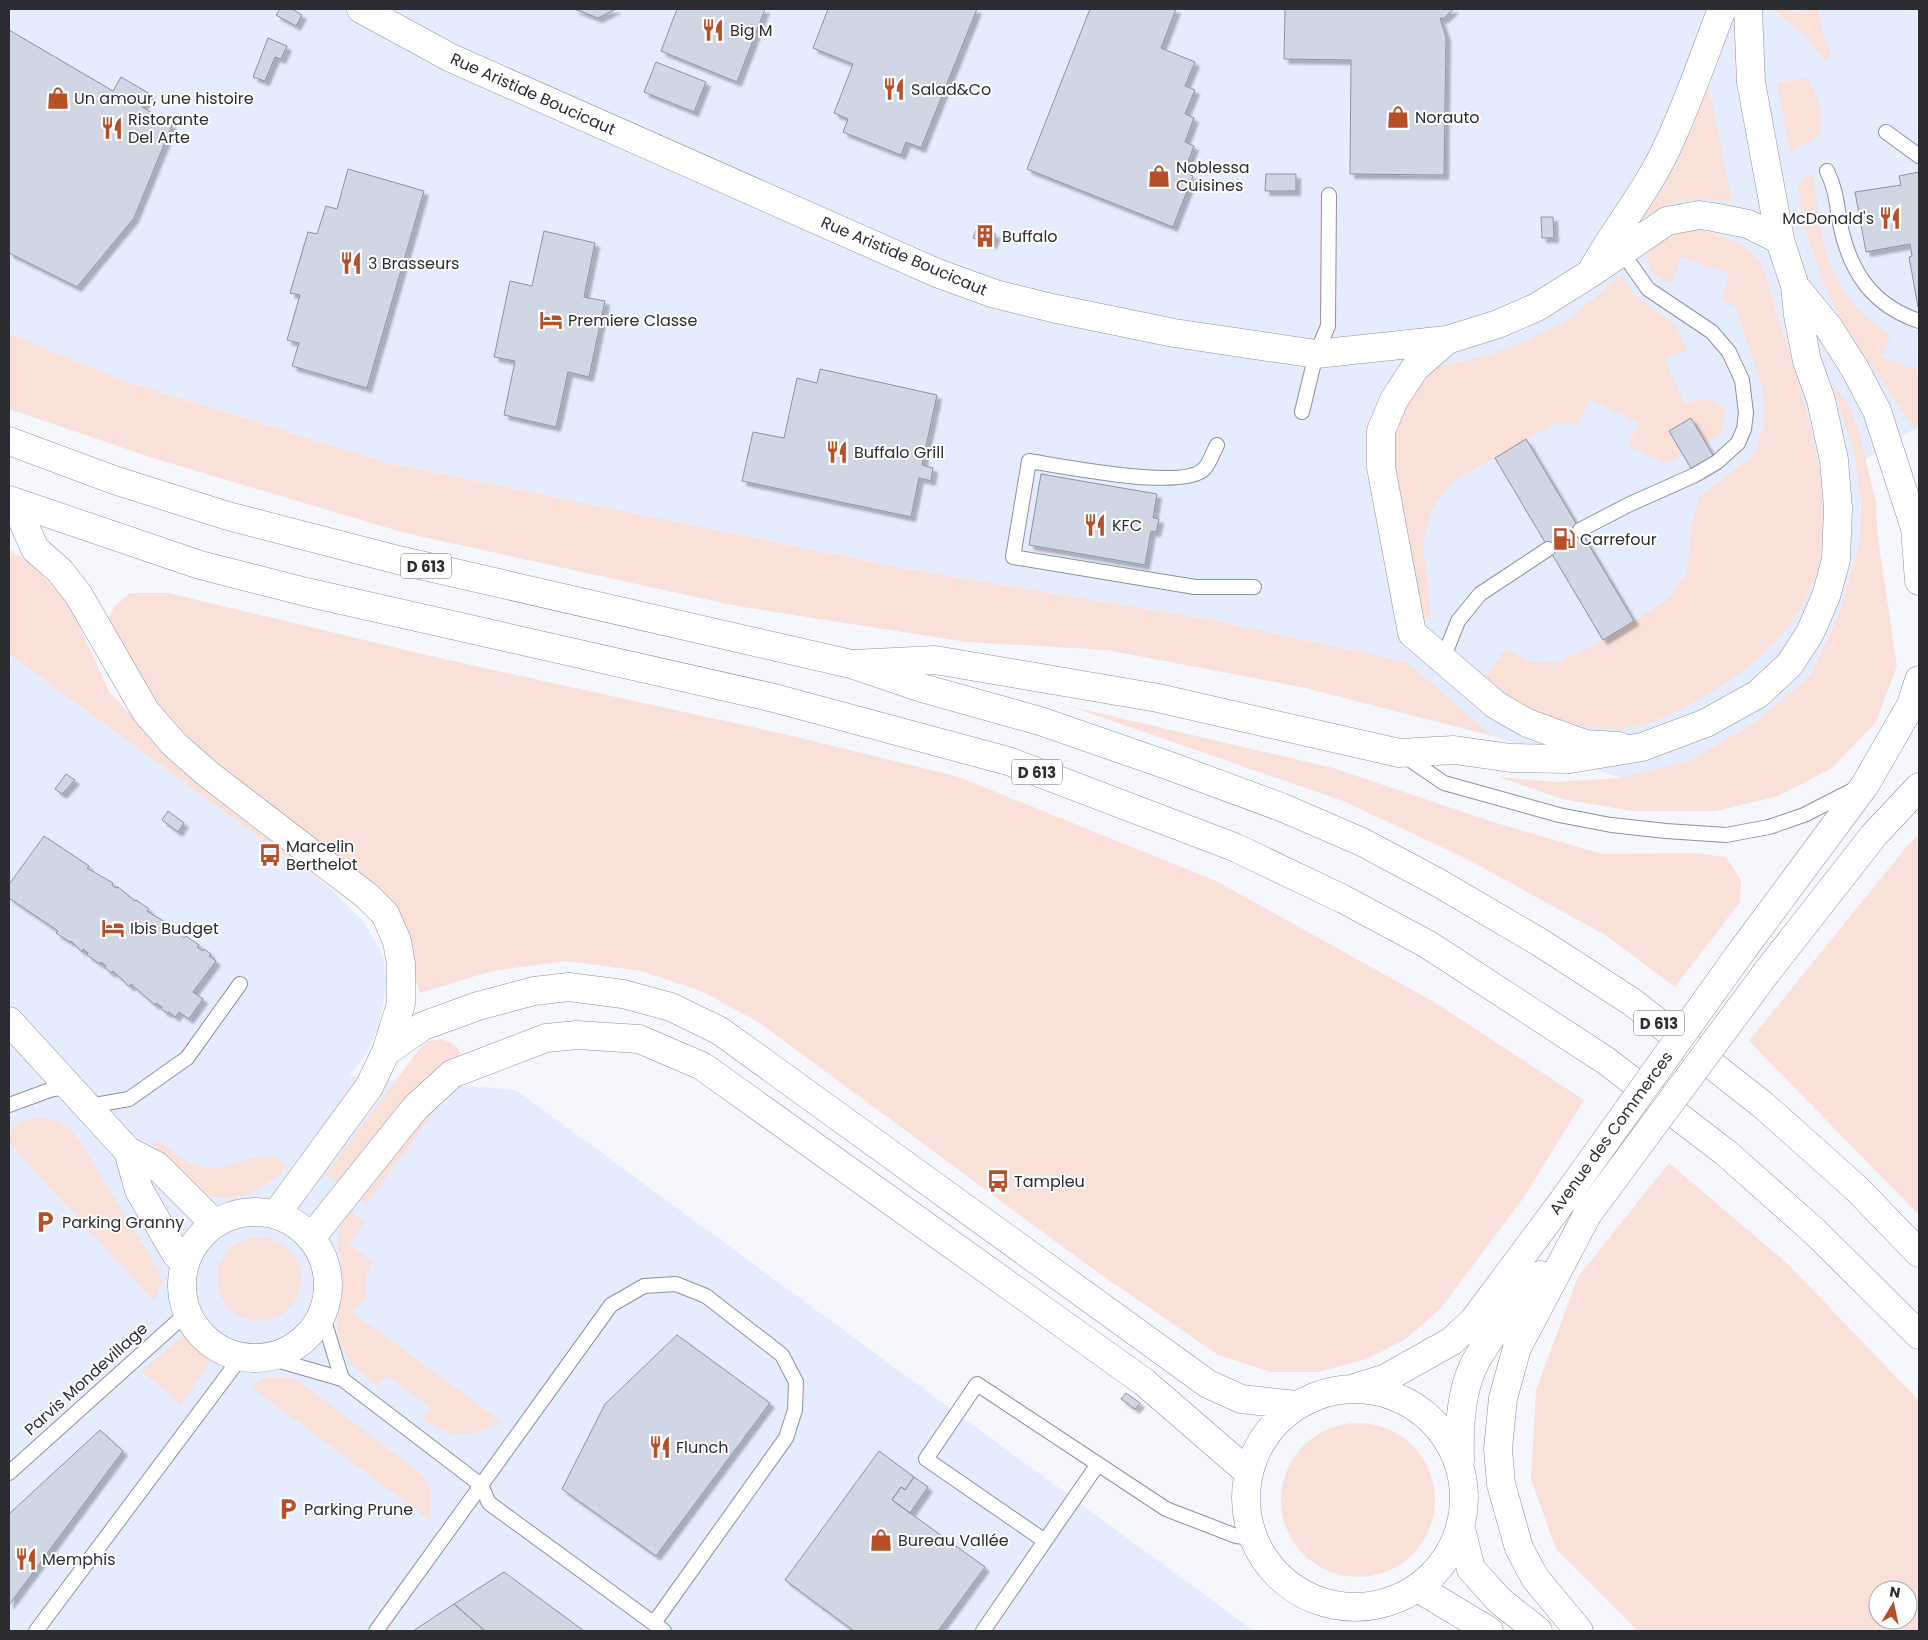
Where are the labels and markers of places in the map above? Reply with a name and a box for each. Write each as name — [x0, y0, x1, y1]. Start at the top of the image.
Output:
restaurant icon: Big M — [700, 17, 726, 43]
place label: Big M — [730, 19, 773, 42]
restaurant icon: Salad&Co — [881, 76, 907, 102]
place label: Salad&Co — [911, 78, 991, 101]
shop icon: Un amour, une histoire — [45, 85, 71, 111]
place label: Un amour, une histoire — [74, 87, 254, 110]
shop icon: Norauto — [1385, 104, 1411, 130]
place label: Norauto — [1415, 106, 1480, 129]
place label: Ristorante Del Arte — [128, 108, 209, 149]
restaurant icon: Ristorante Del Arte — [99, 115, 125, 141]
place label: Noblessa Cuisines — [1176, 156, 1250, 197]
shop icon: Noblessa Cuisines — [1146, 163, 1172, 189]
restaurant icon: McDonald's — [1877, 205, 1903, 231]
place label: McDonald's — [1782, 207, 1874, 230]
building icon: Buffalo — [972, 223, 998, 249]
place label: Buffalo — [1002, 225, 1058, 248]
restaurant icon: 3 Brasseurs — [338, 250, 364, 276]
place label: 3 Brasseurs — [368, 252, 459, 275]
hotel icon: Premiere Classe — [538, 307, 564, 333]
place label: Premiere Classe — [568, 309, 697, 332]
restaurant icon: Buffalo Grill — [824, 439, 850, 465]
place label: Buffalo Grill — [854, 441, 944, 464]
restaurant icon: KFC — [1082, 512, 1108, 538]
place label: KFC — [1112, 514, 1142, 537]
fuel station icon: Carrefour — [1551, 526, 1577, 552]
place label: Carrefour — [1580, 528, 1657, 551]
place label: Marcelin Berthelot — [286, 835, 358, 876]
bus stop icon: Marcelin Berthelot — [257, 842, 283, 868]
hotel icon: Ibis Budget — [100, 915, 126, 941]
place label: Ibis Budget — [130, 917, 219, 940]
bus stop icon: Tampleu — [985, 1168, 1011, 1194]
place label: Tampleu — [1014, 1170, 1085, 1193]
parking icon: Parking Granny — [32, 1209, 58, 1235]
place label: Parking Granny — [62, 1211, 184, 1234]
restaurant icon: Flunch — [647, 1434, 673, 1460]
place label: Flunch — [676, 1436, 728, 1459]
parking icon: Parking Prune — [275, 1496, 301, 1522]
place label: Parking Prune — [304, 1498, 413, 1521]
shop icon: Bureau Vallée — [868, 1527, 894, 1553]
place label: Bureau Vallée — [898, 1529, 1009, 1552]
restaurant icon: Memphis — [13, 1546, 39, 1572]
place label: Memphis — [42, 1548, 116, 1571]

